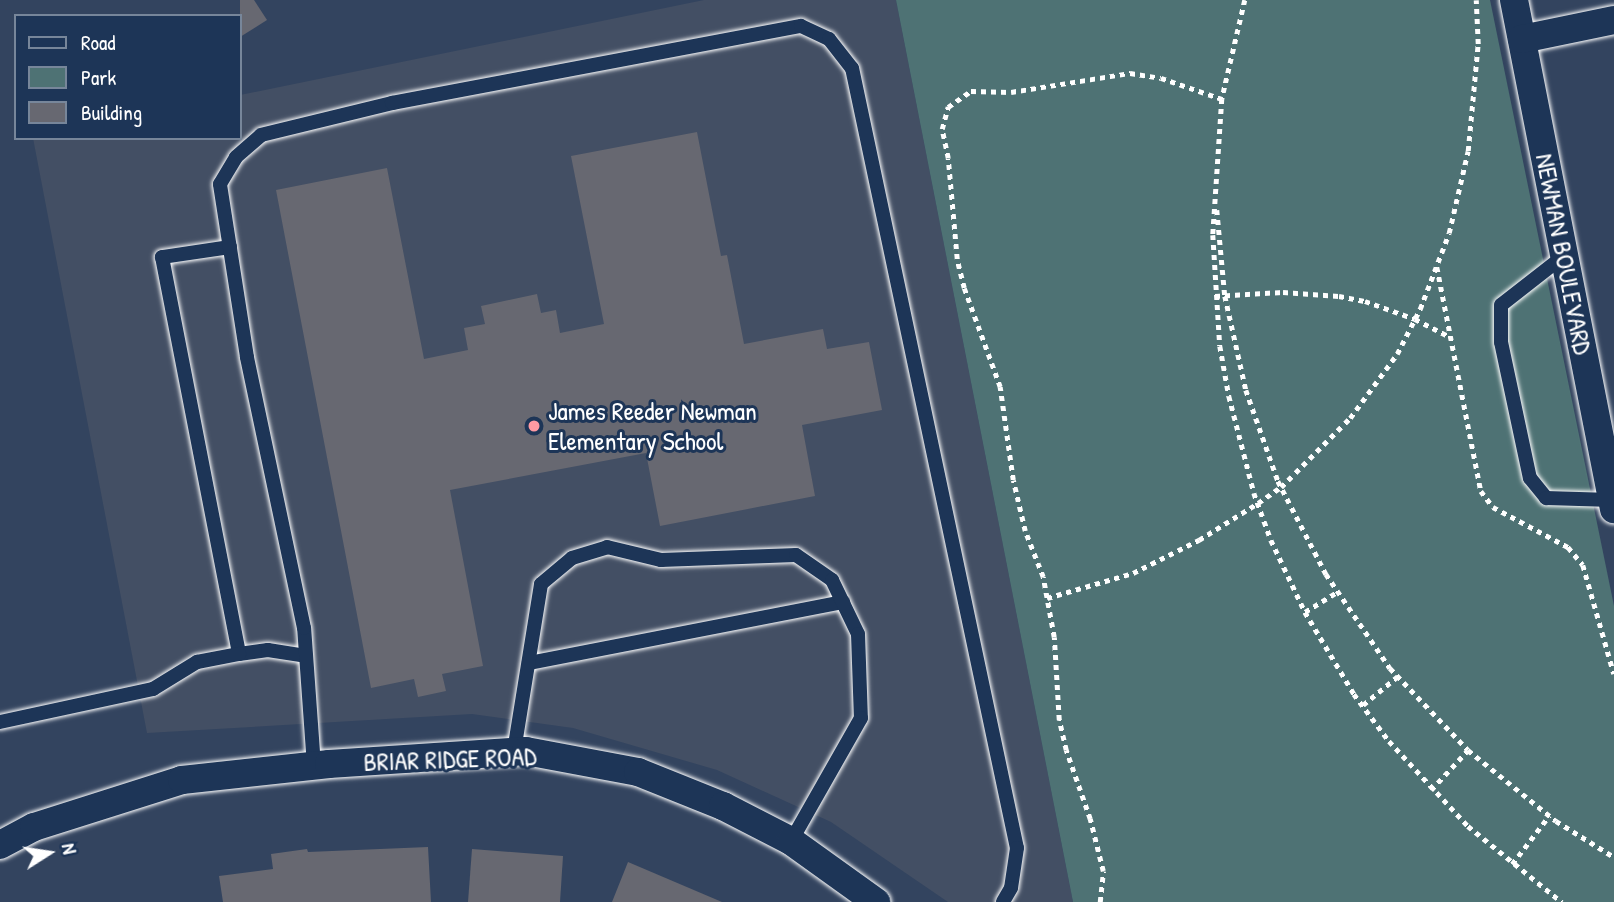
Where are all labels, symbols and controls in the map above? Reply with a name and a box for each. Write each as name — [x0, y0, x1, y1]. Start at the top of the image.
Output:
legend — [14, 14, 242, 140]
text: Road — [81, 28, 115, 57]
text: Park — [81, 63, 116, 92]
text: Building — [81, 98, 142, 127]
street label: NEWMAN BOULEVARD — [1529, 151, 1599, 357]
place label: James Reeder Newman Elementary School — [548, 395, 757, 457]
marker: James Reeder Newman Elementary School — [526, 418, 542, 434]
street label: BRIAR RIDGE ROAD — [363, 740, 537, 778]
north arrow — [14, 818, 84, 888]
text: N — [56, 841, 83, 856]

